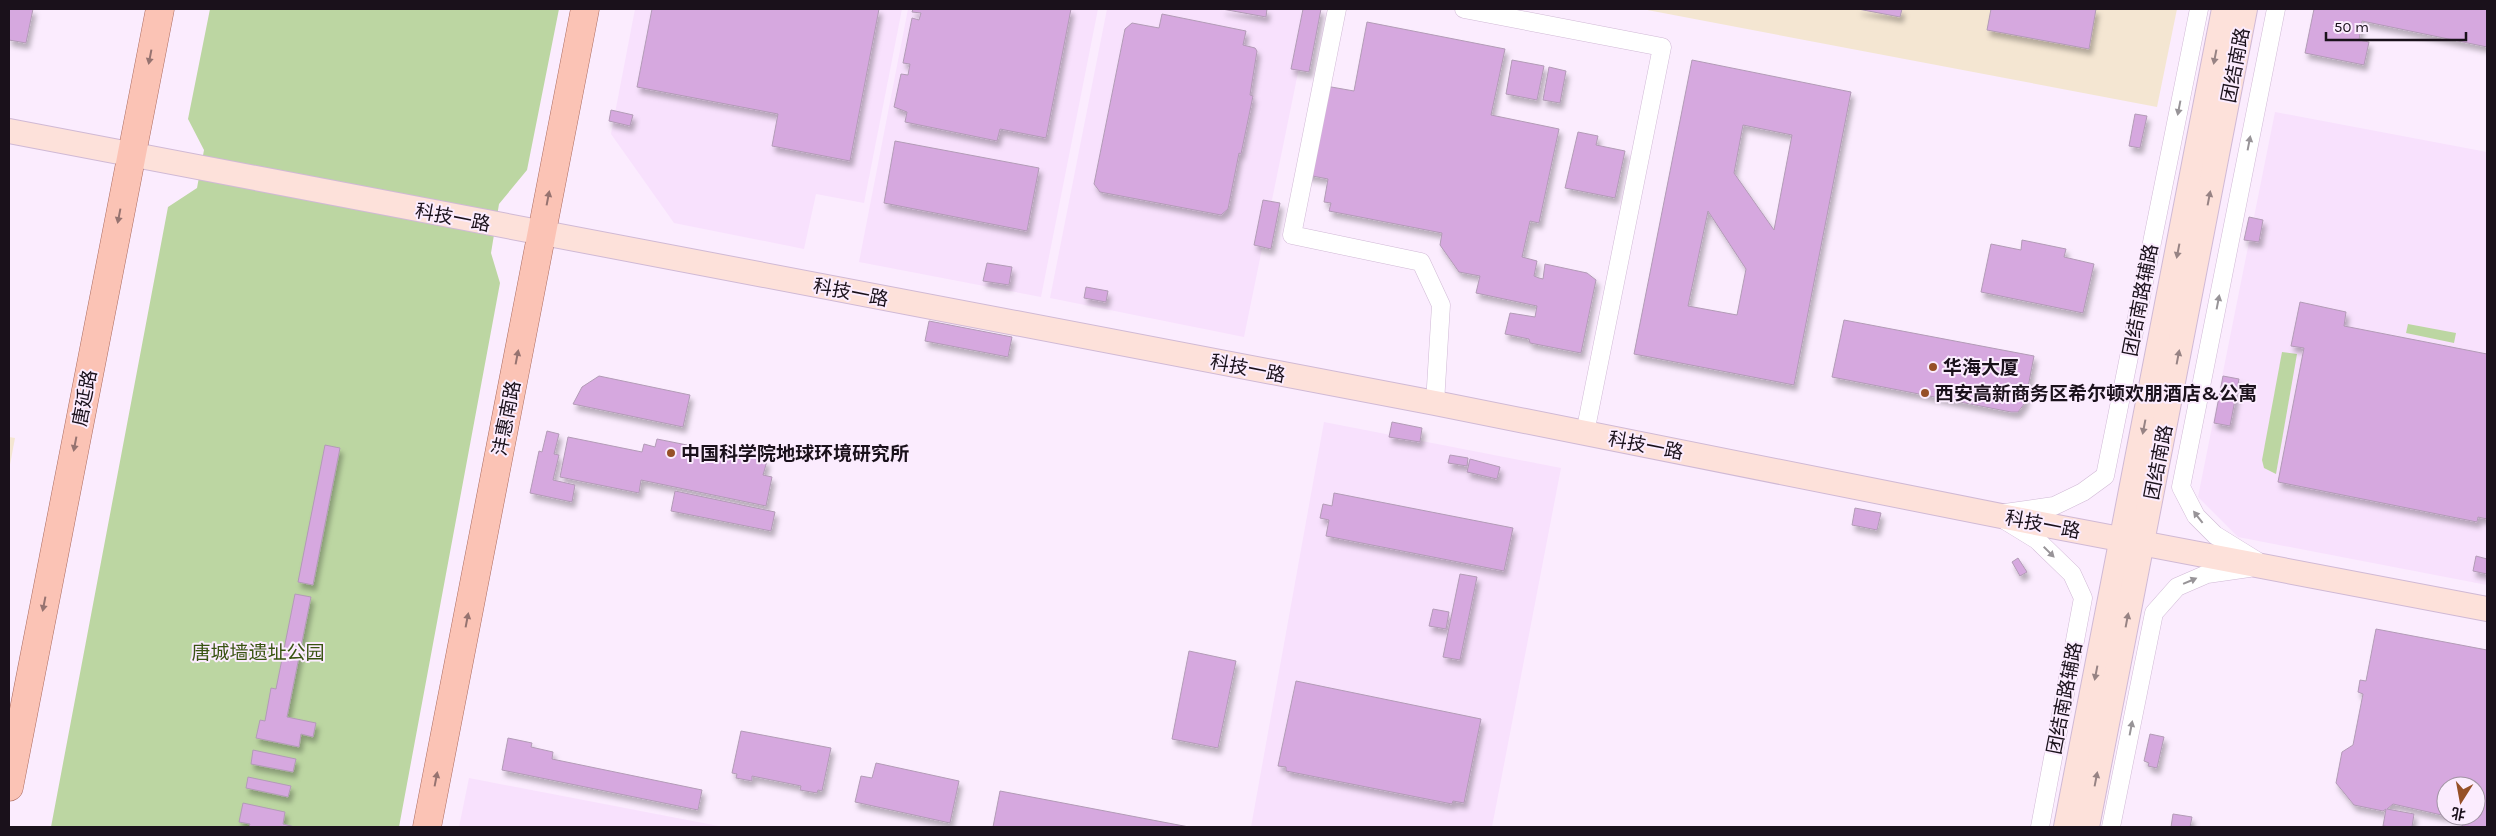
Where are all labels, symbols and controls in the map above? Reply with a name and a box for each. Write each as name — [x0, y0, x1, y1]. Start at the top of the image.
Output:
scale bar — [2326, 10, 2466, 42]
text: 50 m — [2334, 18, 2369, 36]
street label: 团结南路 — [2218, 26, 2254, 105]
one-way arrow — [146, 49, 154, 65]
one-way arrow — [2211, 49, 2219, 65]
one-way arrow — [2174, 100, 2182, 116]
one-way arrow — [2246, 134, 2254, 150]
one-way arrow — [545, 189, 553, 205]
one-way arrow — [2205, 189, 2213, 205]
street label: 科技一路 — [413, 200, 492, 236]
one-way arrow — [114, 208, 122, 224]
street label: 团结南路辅路 — [2119, 242, 2163, 358]
one-way arrow — [2173, 243, 2181, 259]
street label: 科技一路 — [811, 275, 890, 311]
one-way arrow — [2214, 294, 2222, 310]
one-way arrow — [514, 349, 522, 365]
one-way arrow — [2174, 350, 2182, 365]
street label: 科技一路 — [1208, 351, 1287, 387]
place label: 华海大厦 — [1943, 357, 2019, 379]
marker: 华海大厦 — [1927, 361, 1939, 373]
street label: 唐延路 — [69, 368, 101, 428]
street label: 沣惠南路 — [489, 379, 525, 458]
place label: 西安高新商务区希尔顿欢朋酒店&公寓 — [1935, 383, 2257, 405]
marker: 西安高新商务区希尔顿欢朋酒店&公寓 — [1919, 387, 1931, 399]
one-way arrow — [2139, 420, 2147, 436]
street label: 团结南路 — [2141, 423, 2177, 502]
street label: 科技一路 — [1606, 428, 1685, 464]
one-way arrow — [70, 437, 78, 453]
place label: 中国科学院地球环境研究所 — [681, 443, 909, 465]
marker: 中国科学院地球环境研究所 — [665, 447, 677, 459]
street label: 科技一路 — [2003, 507, 2082, 543]
one-way arrow — [2193, 510, 2203, 523]
one-way arrow — [2043, 545, 2055, 557]
one-way arrow — [2183, 577, 2197, 585]
one-way arrow — [40, 596, 48, 611]
one-way arrow — [463, 611, 471, 627]
one-way arrow — [2123, 612, 2131, 627]
street label: 团结南路辅路 — [2043, 640, 2087, 756]
park label: 唐城墙遗址公园 — [191, 642, 325, 664]
one-way arrow — [2092, 665, 2100, 681]
one-way arrow — [2127, 720, 2135, 736]
one-way arrow — [432, 771, 440, 787]
one-way arrow — [2092, 772, 2100, 787]
north arrow — [2436, 776, 2486, 826]
text: 北 — [2450, 804, 2467, 823]

